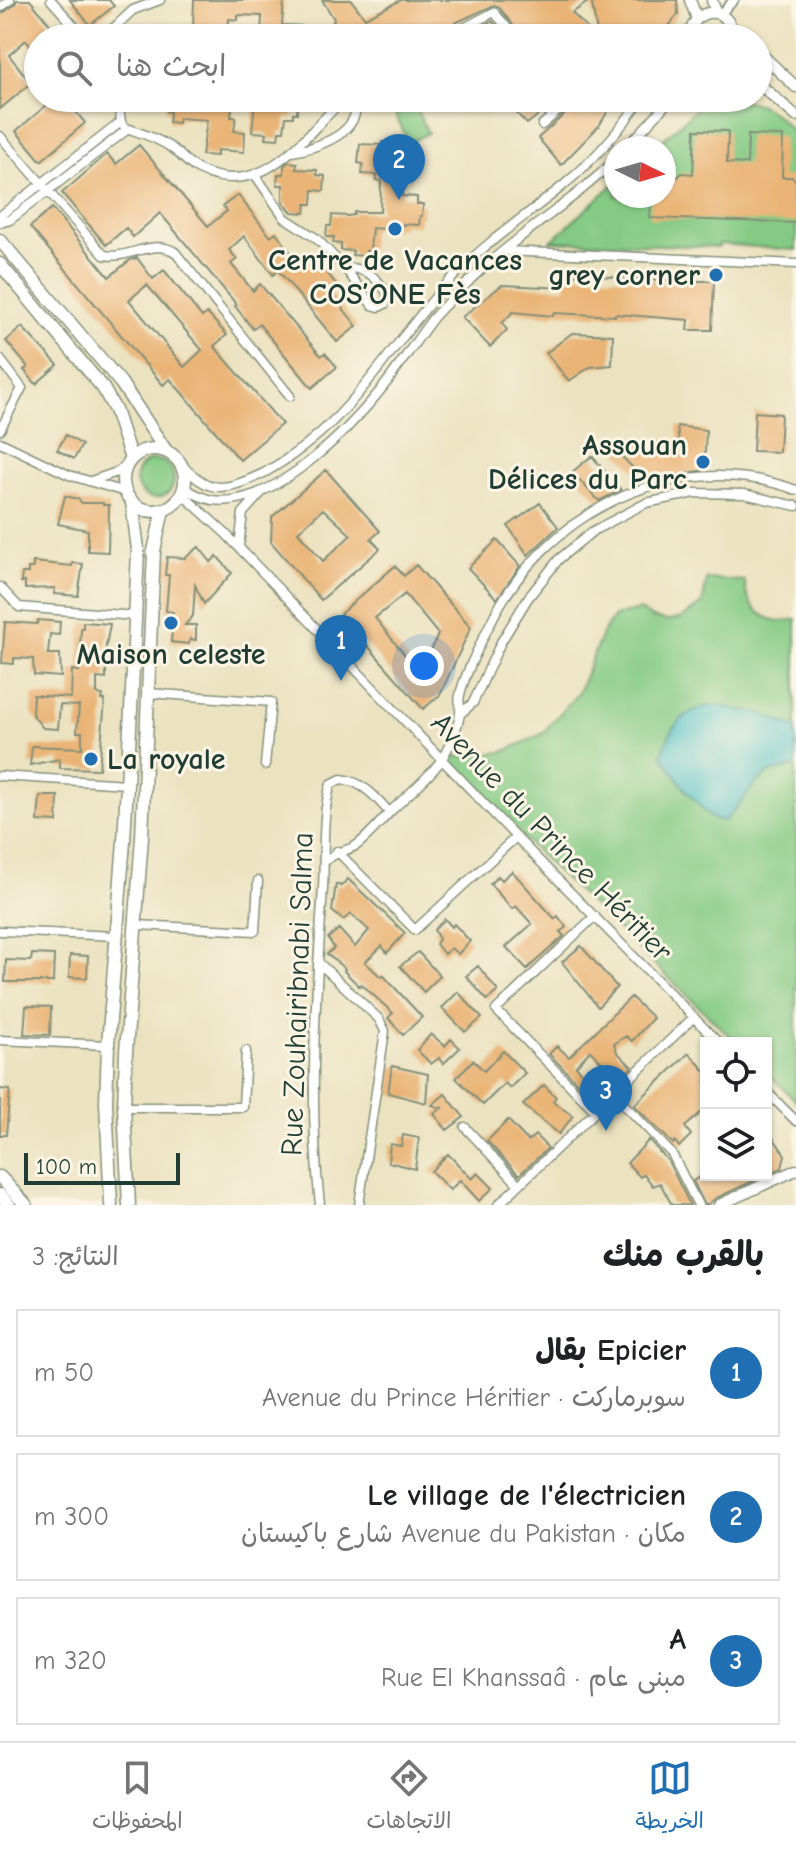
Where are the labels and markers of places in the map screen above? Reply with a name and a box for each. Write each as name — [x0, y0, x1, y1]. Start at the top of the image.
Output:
pin: 2 — [373, 134, 425, 200]
marker: Centre de Vacances COS’ONE Fès — [386, 220, 404, 238]
place label: Centre de Vacances COS’ONE Fès — [268, 243, 522, 312]
place label: grey corner — [548, 258, 700, 293]
marker: grey corner — [707, 266, 725, 284]
place label: Assouan Délices du Parc — [488, 428, 687, 497]
marker: Assouan Délices du Parc — [694, 453, 712, 471]
marker: Maison celeste — [162, 614, 180, 632]
pin: 1 — [315, 615, 367, 681]
place label: Maison celeste — [76, 637, 266, 672]
place label: La royale — [107, 742, 226, 777]
marker: La royale — [82, 750, 100, 768]
pin: 3 — [580, 1065, 632, 1131]

